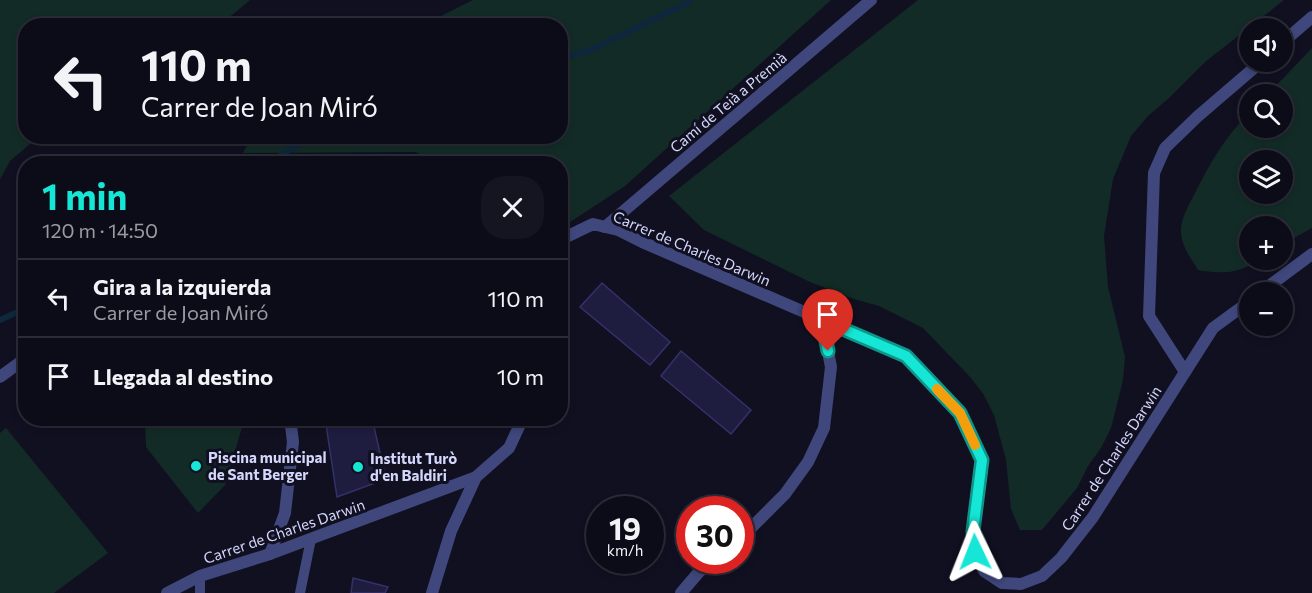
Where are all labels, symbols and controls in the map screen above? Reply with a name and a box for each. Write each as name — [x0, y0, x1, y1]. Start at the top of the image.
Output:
map controls — [1239, 18, 1293, 336]
button: sound — [1239, 18, 1293, 72]
text: 110 m — [141, 38, 252, 90]
icon: left — [42, 42, 120, 120]
street label: Camí de Teià a Premià — [666, 48, 790, 156]
button: search — [1239, 84, 1293, 138]
text: Carrer de Joan Miró — [141, 90, 378, 123]
button: layers — [1239, 150, 1293, 204]
text: 1 min — [42, 173, 127, 217]
button: close — [481, 176, 544, 239]
street label: Carrer de Charles Darwin — [610, 207, 774, 289]
button: + — [1239, 216, 1293, 270]
text: 120 m · 14:50 — [42, 218, 158, 242]
text: Gira a la izquierda — [93, 273, 271, 300]
icon: left — [42, 282, 75, 315]
button: − — [1239, 282, 1293, 336]
text: 110 m — [487, 285, 544, 312]
pin — [802, 289, 853, 351]
icon: arrive — [811, 298, 844, 331]
text: Carrer de Joan Miró — [93, 300, 269, 324]
icon: arrive — [42, 360, 75, 393]
text: Llegada al destino — [93, 363, 273, 390]
text: 10 m — [497, 363, 544, 390]
street label: Carrer de Charles Darwin — [1057, 382, 1165, 534]
place label: Piscina municipal de Sant Berger — [208, 448, 327, 483]
place label: Institut Turò d'en Baldiri — [370, 449, 457, 484]
marker: Piscina municipal de Sant Berger — [189, 459, 203, 473]
marker: Institut Turò d'en Baldiri — [351, 460, 365, 474]
street label: Carrer de Charles Darwin — [201, 495, 367, 567]
speed limit sign: 30 — [676, 496, 754, 574]
text: 19 — [609, 509, 641, 546]
position arrow — [943, 520, 1007, 584]
text: km/h — [607, 541, 643, 559]

